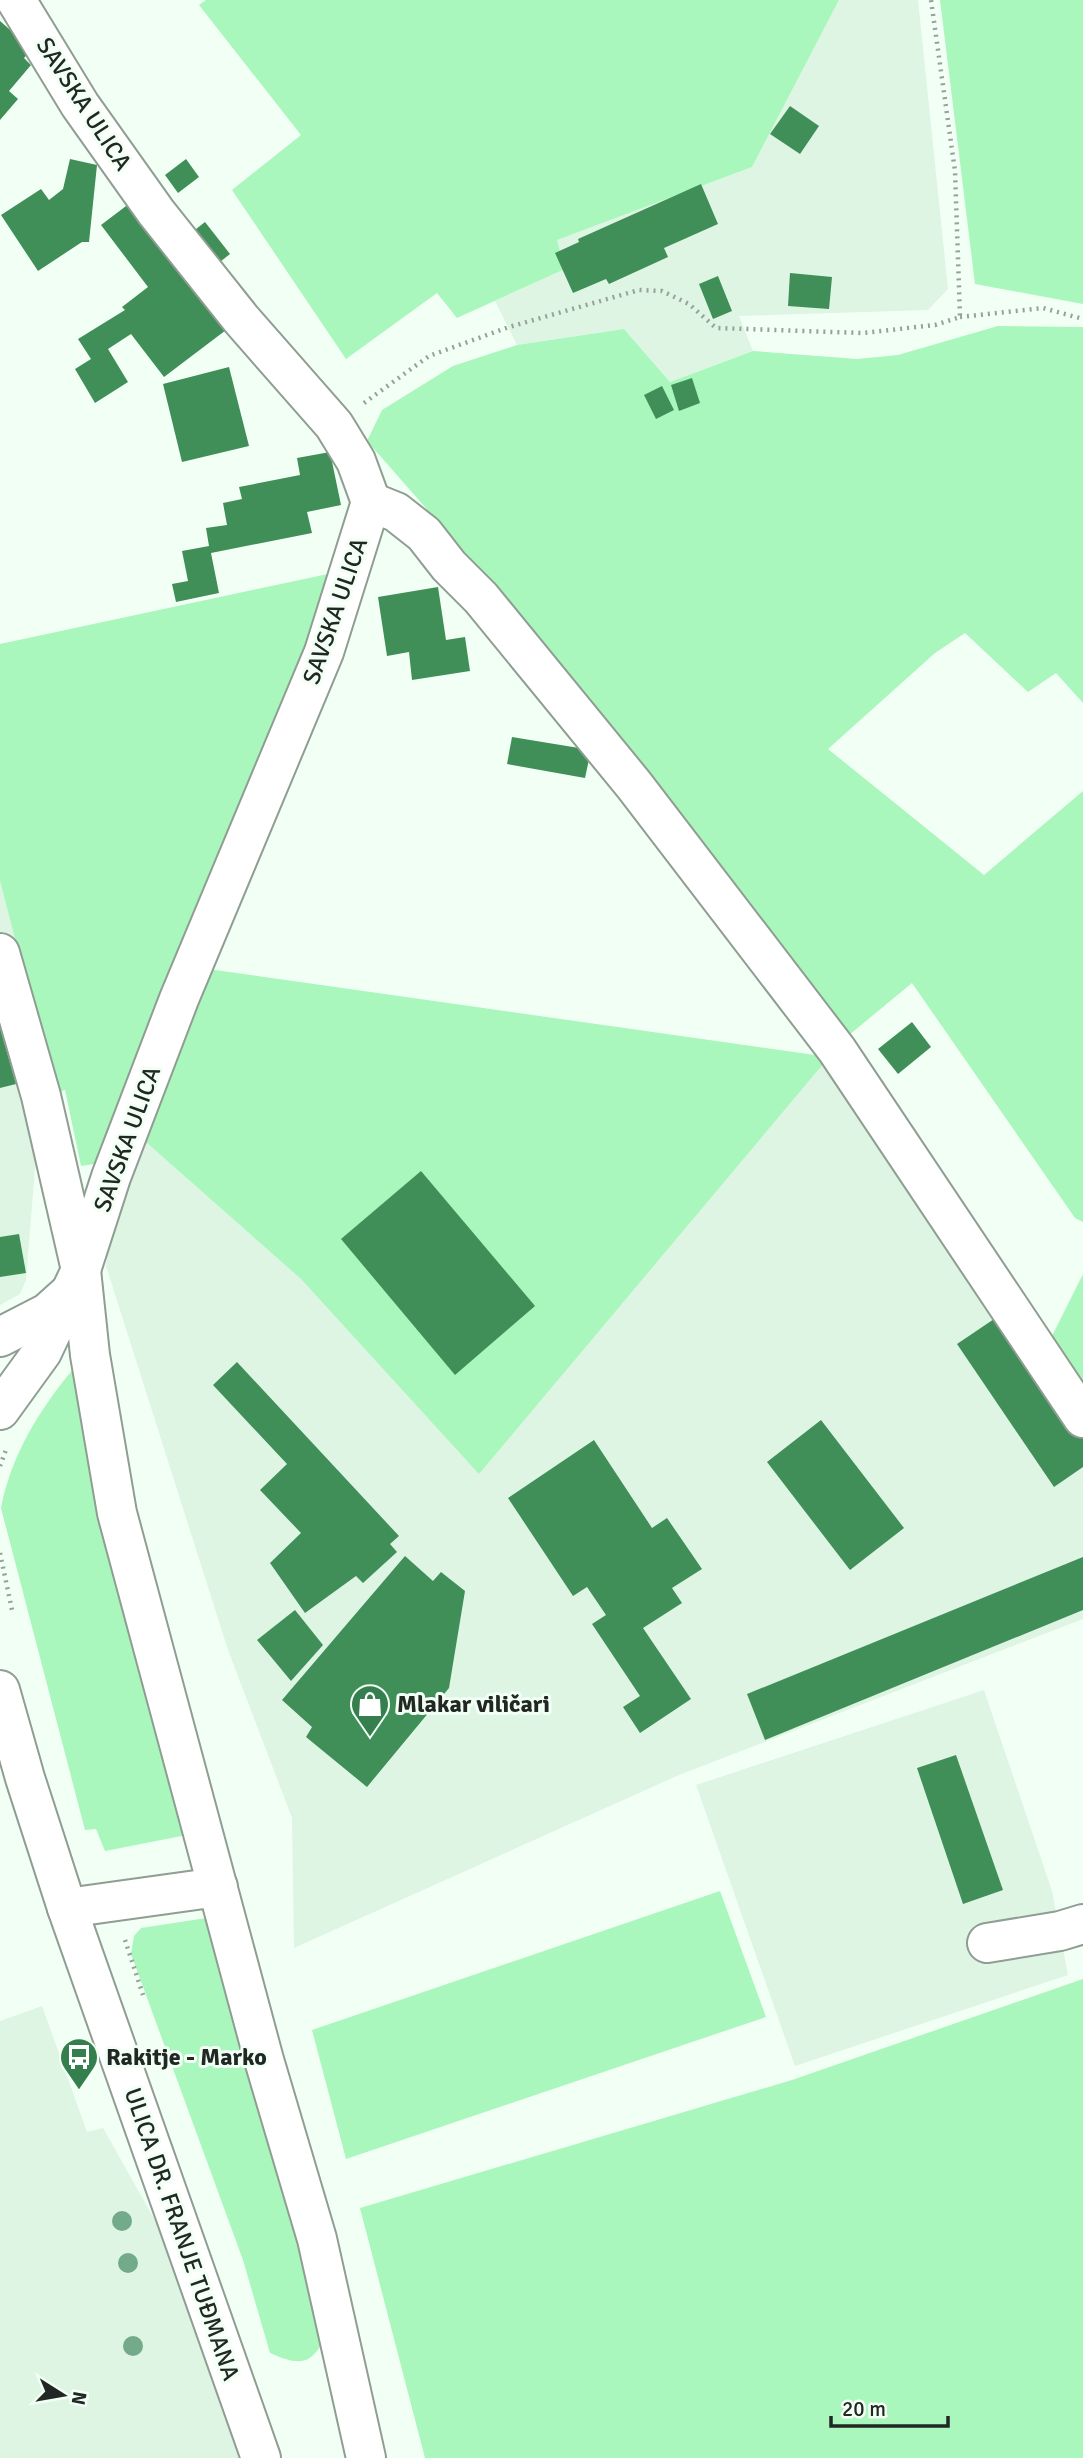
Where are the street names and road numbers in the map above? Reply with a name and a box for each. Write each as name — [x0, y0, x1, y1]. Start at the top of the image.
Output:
street label: SAVSKA ULICA — [30, 32, 138, 176]
street label: SAVSKA ULICA — [296, 534, 374, 688]
street label: SAVSKA ULICA — [87, 1062, 167, 1216]
street label: ULICA DR. FRANJE TUĐMANA — [118, 2084, 246, 2385]

